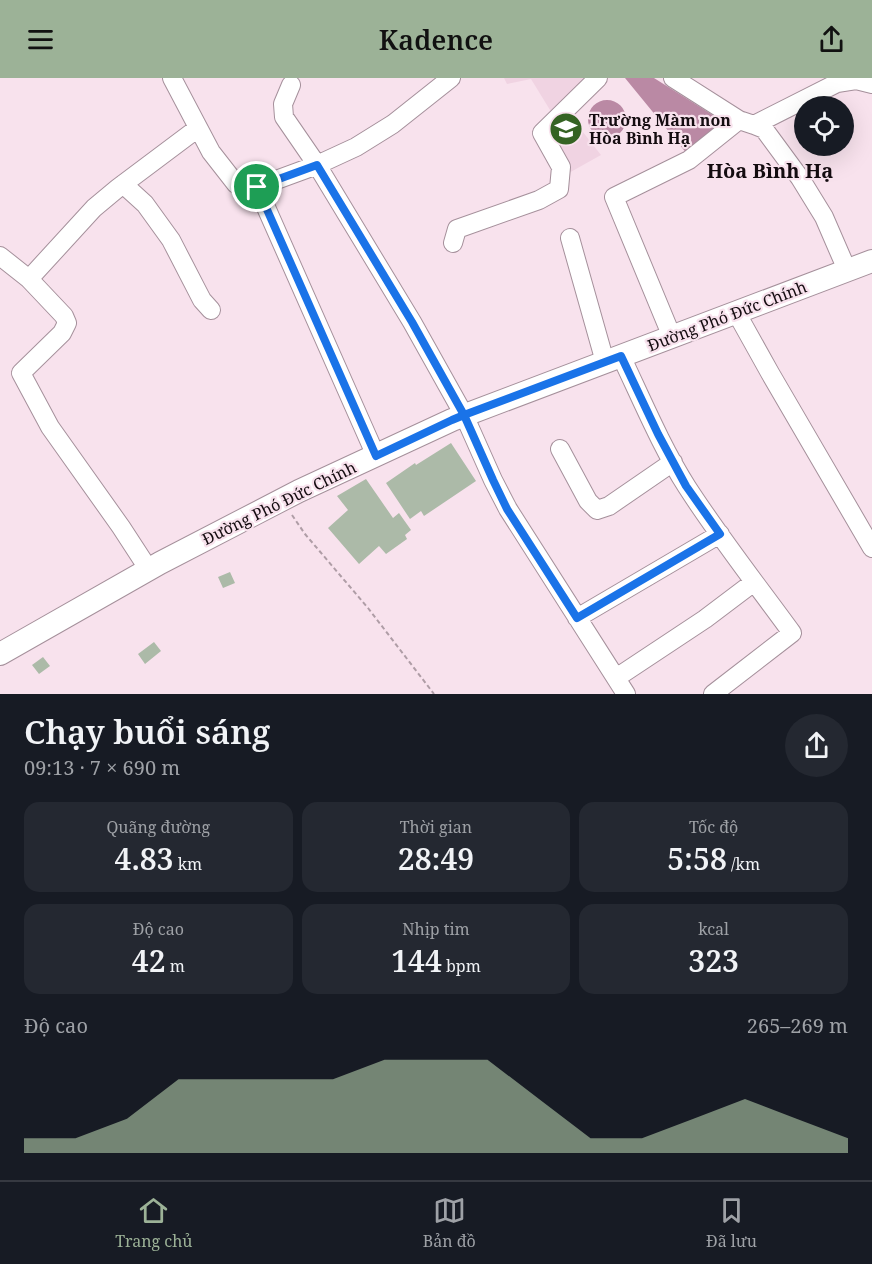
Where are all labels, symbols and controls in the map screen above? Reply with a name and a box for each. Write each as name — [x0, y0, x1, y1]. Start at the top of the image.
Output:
text: Kadence — [379, 21, 493, 58]
icon: menu — [24, 23, 57, 56]
icon: share — [815, 23, 848, 56]
map controls — [794, 96, 854, 156]
button: locate — [794, 96, 854, 156]
place label: Trường Màm non Hòa Bình Hạ — [589, 109, 731, 149]
school or university icon: Trường Màm non Hòa Bình Hạ — [548, 111, 584, 147]
district label: Hòa Bình Hạ — [707, 157, 833, 184]
pin — [231, 161, 282, 212]
icon: arrive — [240, 170, 273, 203]
street label: Đường Phó Đức Chính — [644, 275, 810, 357]
street label: Đường Phó Đức Chính — [198, 456, 360, 550]
text: Chạy buổi sáng — [24, 709, 270, 754]
button: share — [785, 714, 848, 777]
text: 09:13 · 7 × 690 m — [24, 754, 180, 781]
text: Quãng đường — [106, 816, 210, 838]
text: Thời gian — [400, 816, 472, 838]
text: Tốc độ — [689, 816, 738, 838]
text: 4.83 — [115, 838, 174, 879]
text: 28:49 — [398, 838, 474, 879]
text: 5:58 — [667, 838, 727, 879]
text: km — [174, 853, 202, 875]
text: /km — [727, 853, 760, 875]
text: Độ cao — [133, 918, 184, 940]
text: Nhịp tim — [402, 918, 470, 940]
text: kcal — [698, 918, 729, 940]
text: 42 — [132, 940, 166, 981]
text: 144 — [391, 940, 442, 981]
text: 323 — [688, 940, 739, 981]
text: m — [166, 955, 185, 977]
text: bpm — [442, 955, 481, 977]
text: Độ cao — [24, 1012, 88, 1039]
text: 265–269 m — [747, 1012, 848, 1039]
tab: Trang chủ — [115, 1194, 192, 1252]
tab: Bản đồ — [423, 1194, 476, 1252]
tab: Đã lưu — [706, 1194, 757, 1252]

